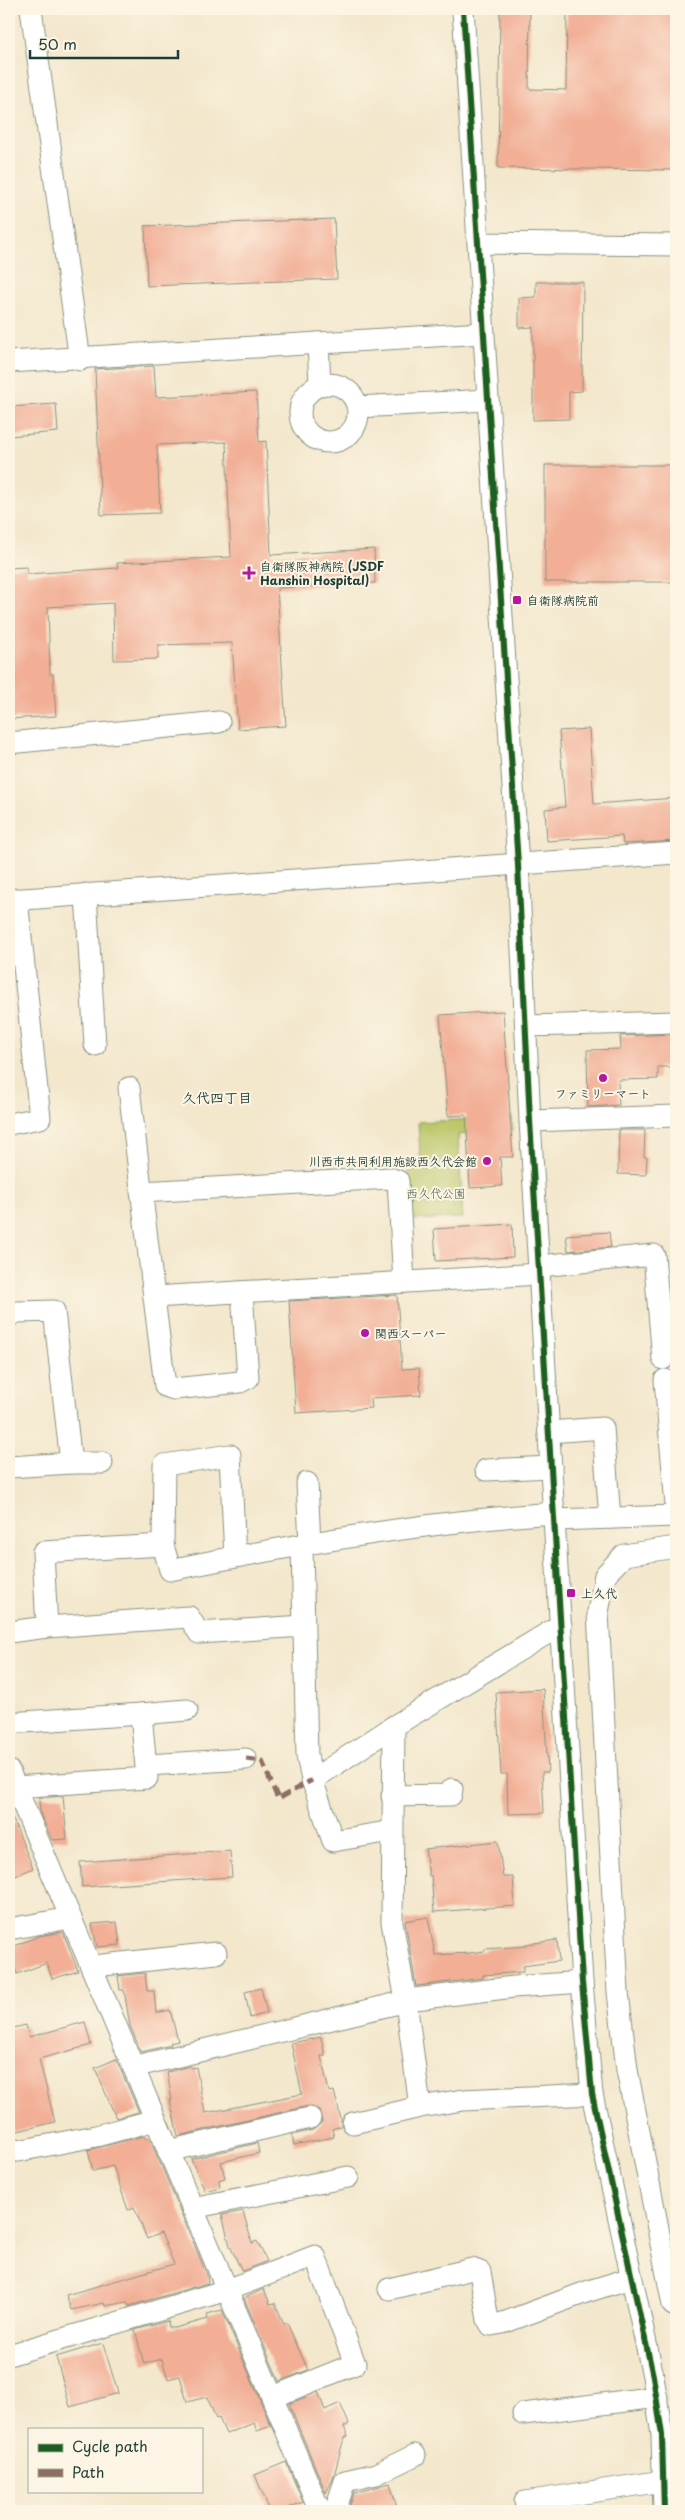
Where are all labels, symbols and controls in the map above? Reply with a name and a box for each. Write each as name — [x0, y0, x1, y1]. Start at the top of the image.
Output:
scale bar — [30, 28, 178, 60]
text: 50 m — [38, 32, 77, 55]
place label: 自衛隊阪神病院 (JSDF Hanshin Hospital) — [260, 557, 384, 589]
marker: 自衛隊阪神病院 (JSDF Hanshin Hospital) — [242, 566, 256, 580]
place label: 自衛隊病院前 — [527, 591, 599, 609]
marker: 自衛隊病院前 — [511, 594, 523, 606]
marker: ファミリーマート — [597, 1072, 609, 1084]
place label: ファミリーマート — [555, 1084, 651, 1102]
district label: 久代四丁目 — [182, 1087, 252, 1108]
place label: 川西市共同利用施設西久代会館 — [309, 1152, 477, 1170]
marker: 川西市共同利用施設西久代会館 — [481, 1155, 493, 1167]
park label: 西久代公園 — [406, 1184, 466, 1202]
place label: 関西スーパー — [375, 1324, 447, 1342]
marker: 関西スーパー — [359, 1327, 371, 1339]
place label: 上久代 — [581, 1584, 617, 1602]
marker: 上久代 — [565, 1587, 577, 1599]
legend — [28, 2428, 202, 2492]
text: Cycle path — [72, 2434, 148, 2457]
text: Path — [72, 2460, 104, 2483]

